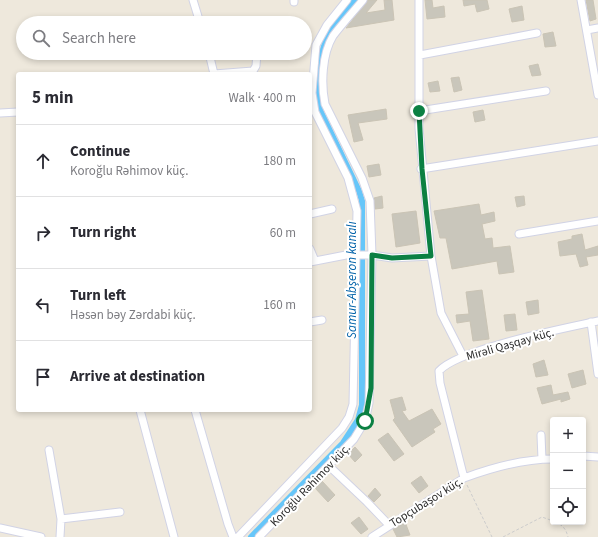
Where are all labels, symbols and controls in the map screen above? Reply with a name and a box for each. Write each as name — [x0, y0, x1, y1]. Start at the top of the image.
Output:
search box — [16, 16, 312, 60]
icon: search — [30, 27, 52, 49]
text: Search here — [62, 28, 136, 49]
text: 5 min — [32, 86, 73, 110]
text: Walk · 400 m — [228, 89, 296, 107]
route end — [410, 102, 428, 120]
text: Continue — [70, 141, 130, 162]
icon: ahead — [32, 150, 54, 172]
text: 180 m — [263, 152, 296, 170]
text: Koroğlu Rəhimov küç. — [70, 162, 189, 180]
water label: Samur-Abşeron kanalı — [343, 221, 361, 339]
icon: right — [32, 222, 54, 244]
text: Turn right — [70, 222, 136, 243]
text: 60 m — [270, 224, 296, 242]
text: Turn left — [70, 285, 126, 306]
icon: left — [32, 294, 54, 316]
text: 160 m — [263, 296, 296, 314]
text: Həsən bəy Zərdabi küç. — [70, 306, 196, 324]
street label: Mirəli Qaşqay küç. — [464, 324, 556, 365]
icon: arrive — [32, 366, 54, 388]
text: Arrive at destination — [70, 366, 205, 387]
route start — [356, 412, 374, 430]
map controls — [550, 417, 586, 525]
button: + — [550, 417, 586, 453]
street label: Koroğlu Rəhimov küç. — [266, 440, 354, 531]
button: − — [550, 453, 586, 489]
street label: Topçubaşov küç. — [386, 473, 466, 532]
button: locate — [550, 489, 586, 525]

